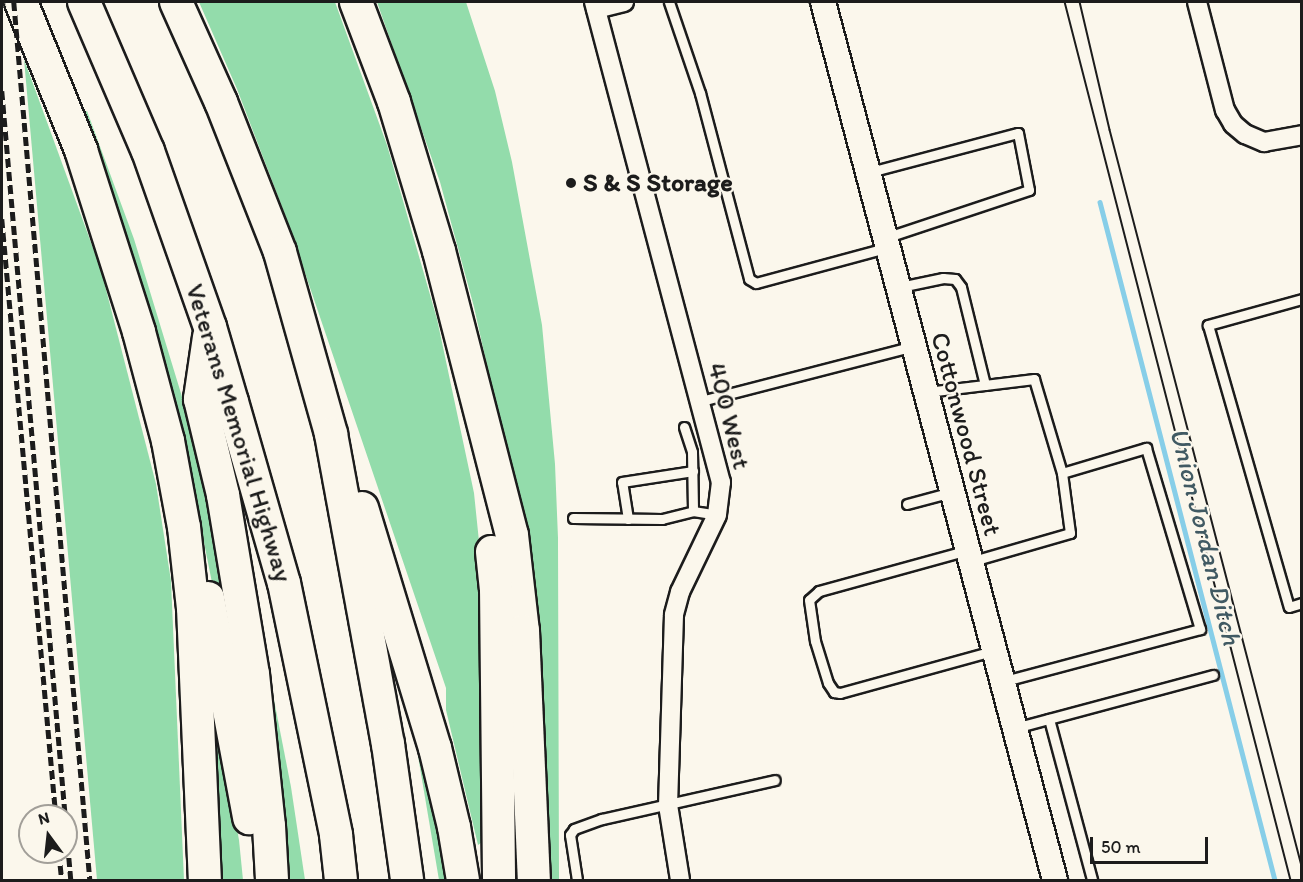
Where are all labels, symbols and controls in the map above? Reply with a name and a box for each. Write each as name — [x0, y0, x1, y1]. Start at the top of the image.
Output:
place label: S & S Storage — [583, 167, 733, 199]
marker: S & S Storage — [564, 176, 578, 190]
street label: Veterans Memorial Highway — [179, 281, 299, 585]
street label: Cottonwood Street — [924, 329, 1008, 539]
street label: 400 West — [701, 360, 757, 472]
water label: Union Jordan Ditch — [1163, 424, 1249, 648]
north arrow — [18, 804, 78, 864]
text: N — [36, 807, 51, 829]
scale bar — [1093, 825, 1212, 863]
text: 50 m — [1101, 836, 1141, 858]

